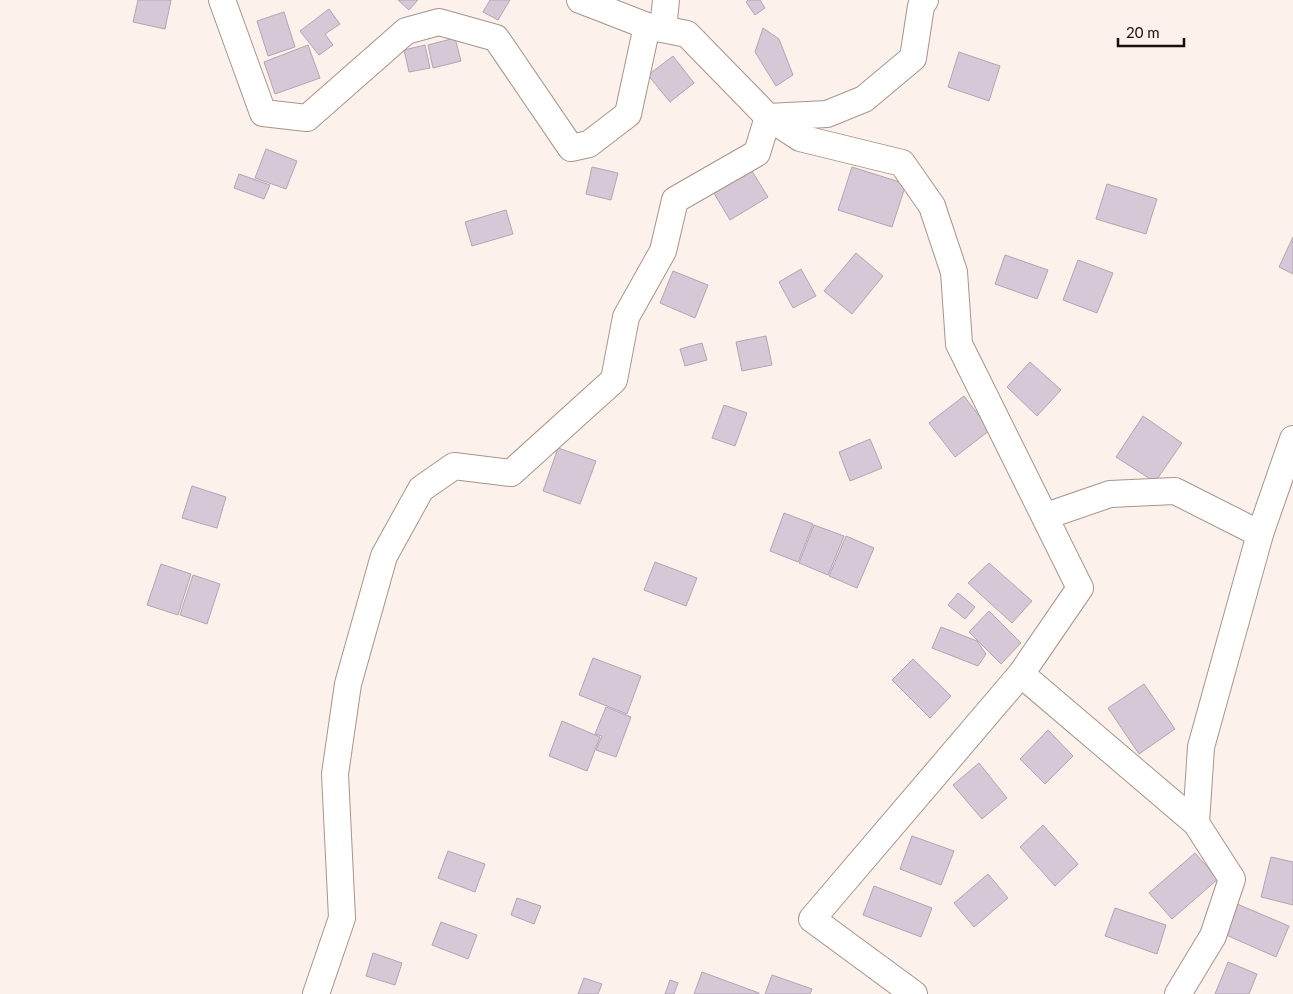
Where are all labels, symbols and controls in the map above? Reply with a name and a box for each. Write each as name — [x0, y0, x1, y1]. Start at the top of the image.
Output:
scale bar — [1118, 15, 1184, 47]
text: 20 m — [1126, 23, 1160, 41]

